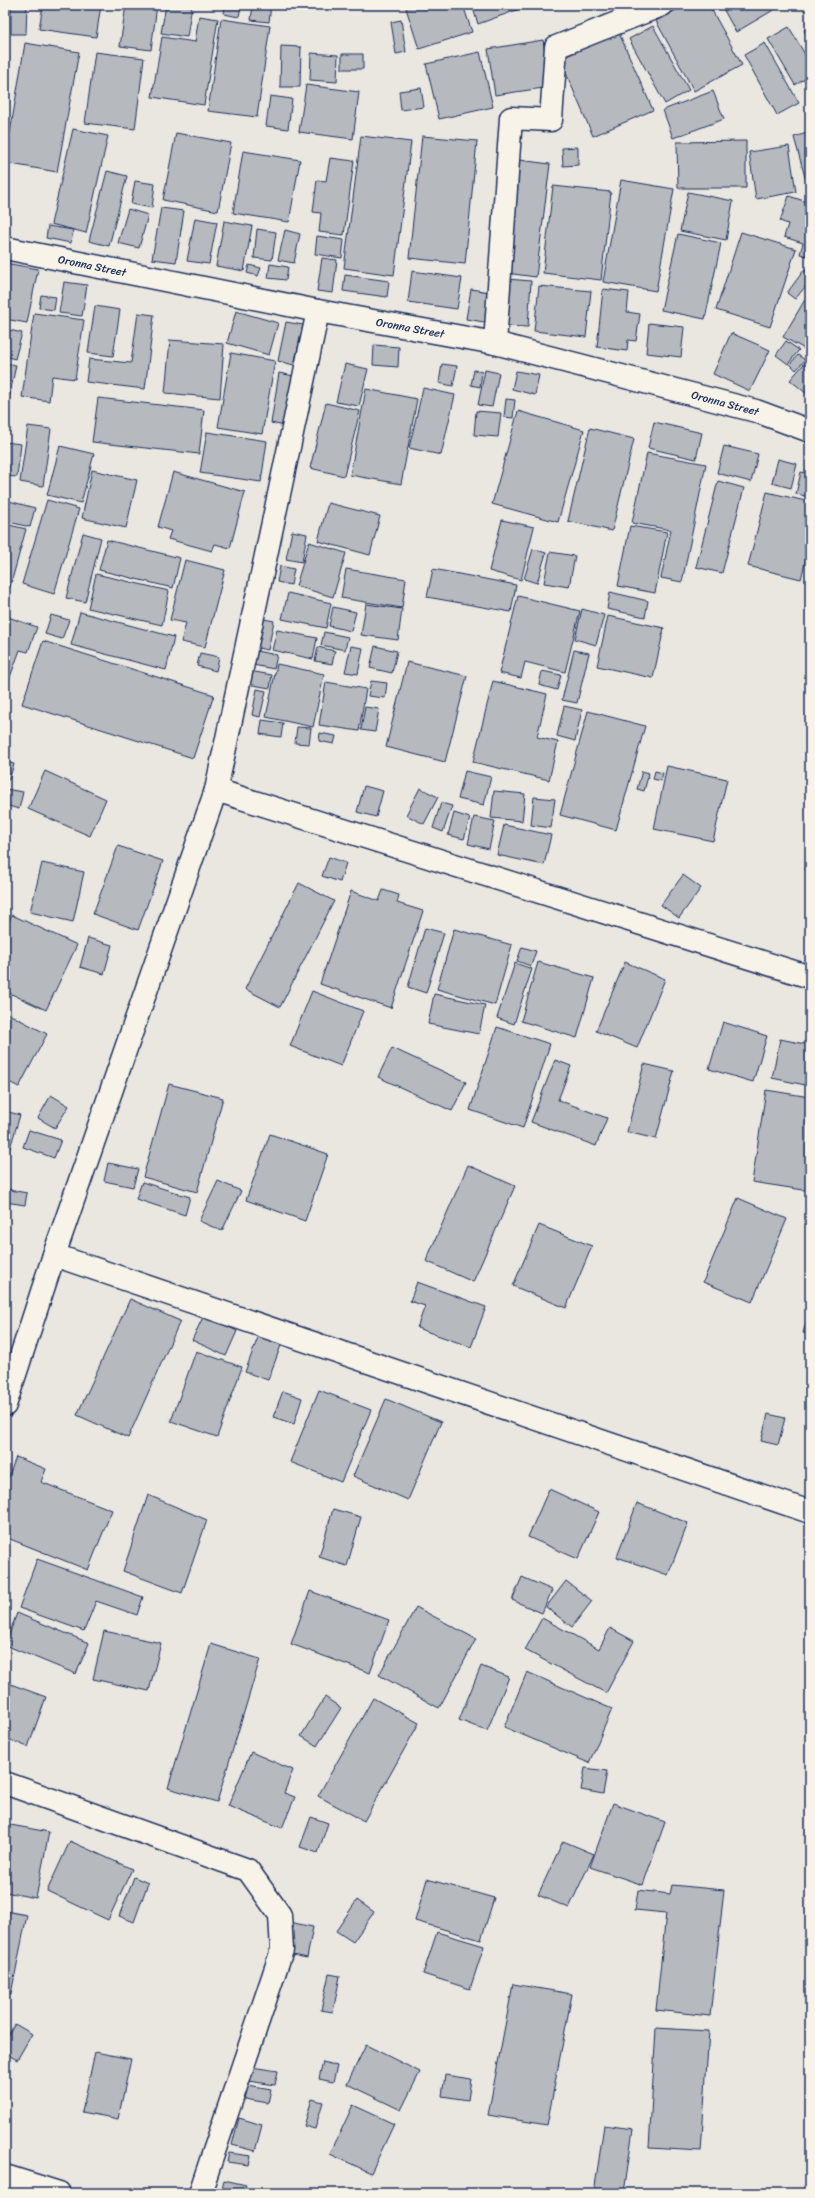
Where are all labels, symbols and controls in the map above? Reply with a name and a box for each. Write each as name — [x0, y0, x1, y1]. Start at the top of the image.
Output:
street label: Oronna Street — [56, 249, 129, 282]
street label: Oronna Street — [374, 312, 447, 343]
street label: Oronna Street — [689, 385, 762, 421]

